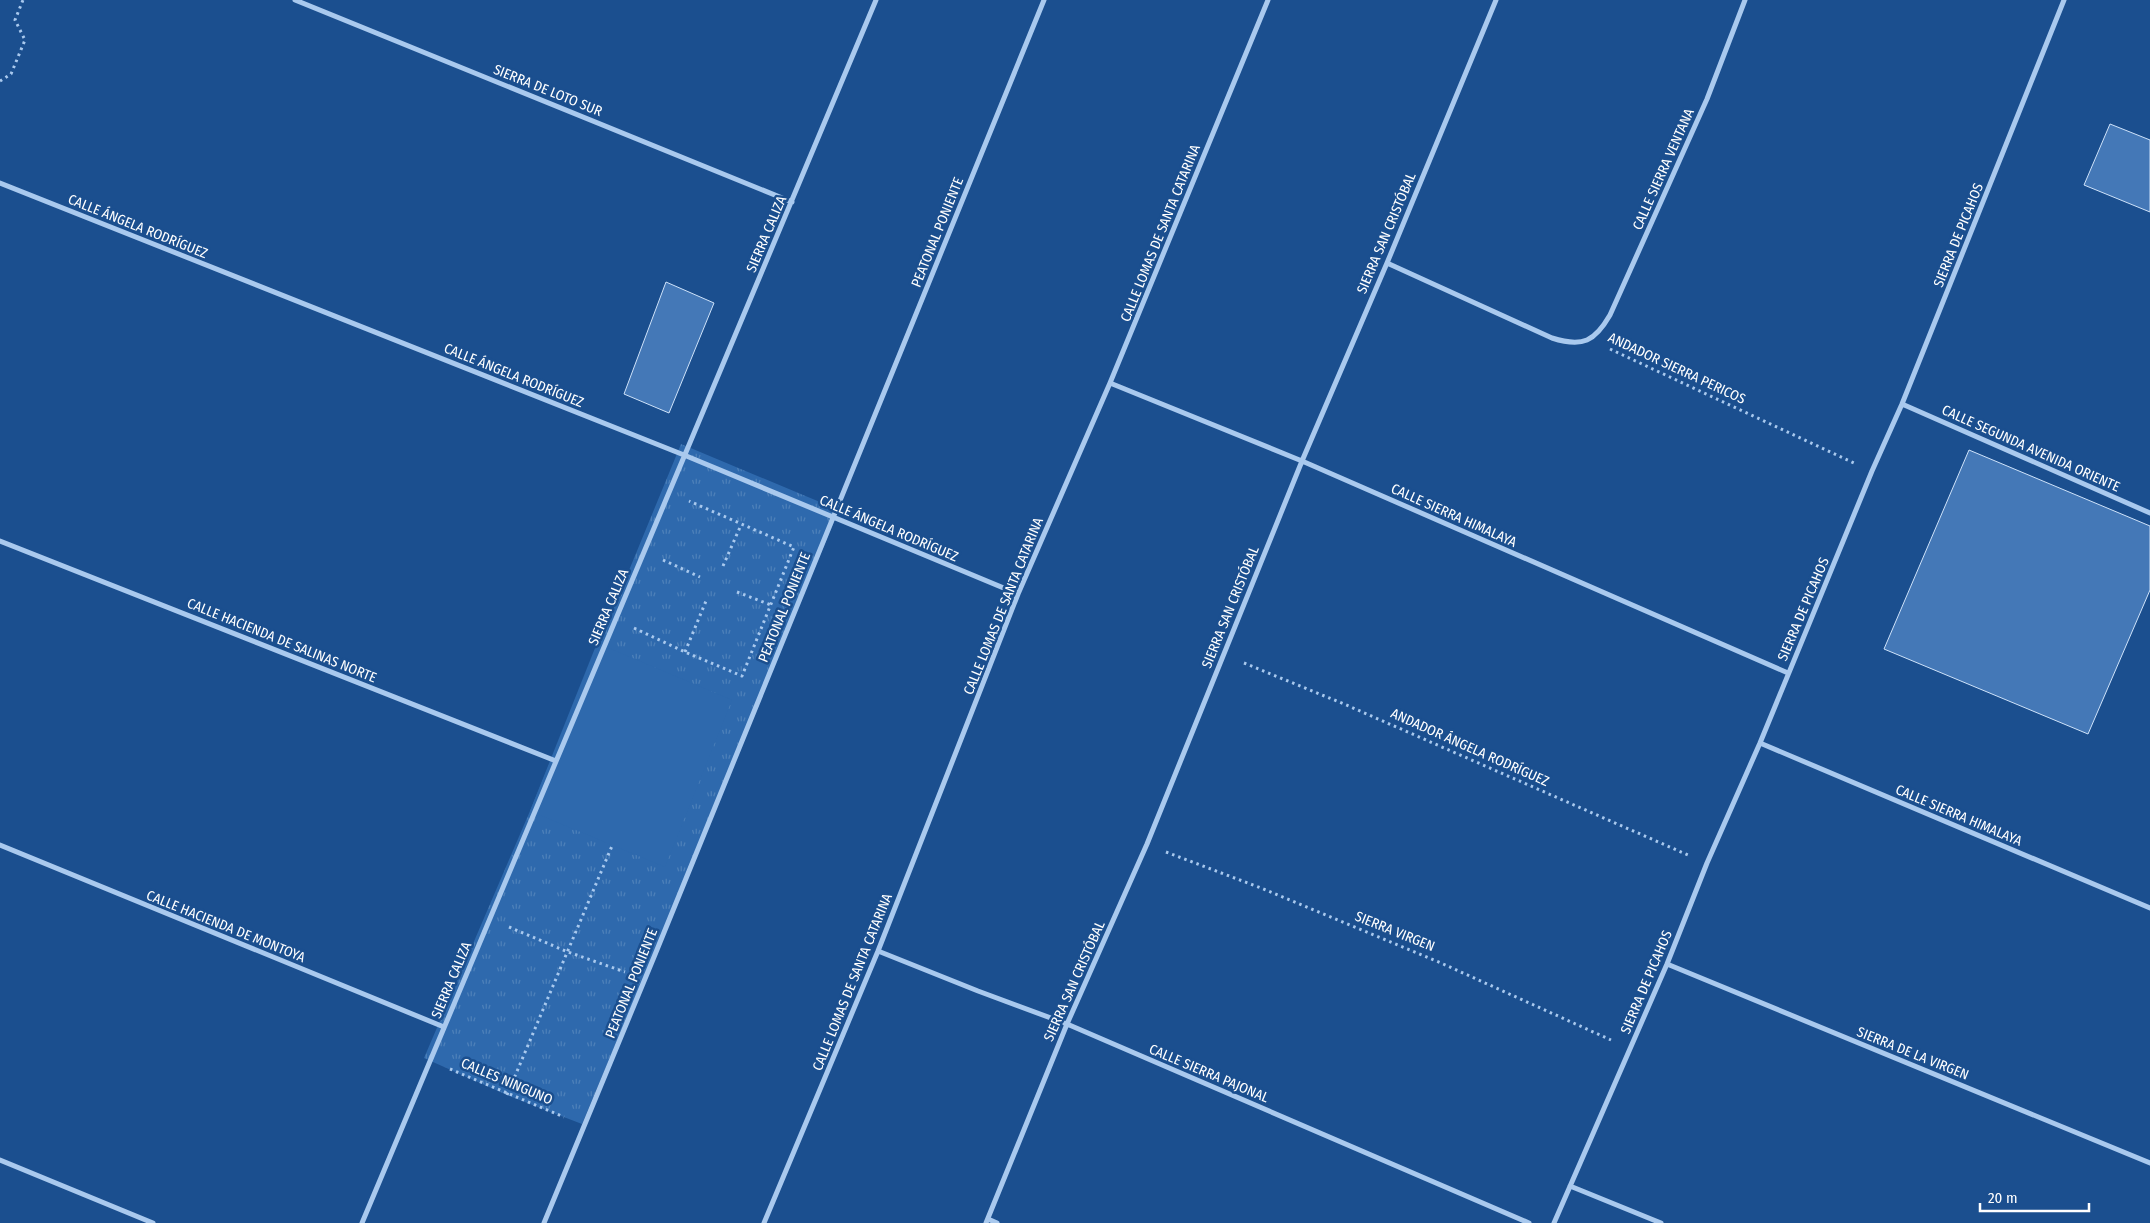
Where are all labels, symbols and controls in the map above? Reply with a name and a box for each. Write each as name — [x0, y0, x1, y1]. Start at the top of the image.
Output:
street label: SIERRA DE LOTO SUR — [491, 61, 605, 120]
street label: CALLE SIERRA VENTANA — [1629, 105, 1698, 233]
street label: CALLE LOMAS DE SANTA CATARINA — [1117, 141, 1204, 324]
street label: SIERRA SAN CRISTÓBAL — [1352, 170, 1420, 296]
street label: PEATONAL PONIENTE — [908, 174, 967, 290]
street label: SIERRA DE PICAHOS — [1930, 181, 1987, 290]
street label: CALLE ÁNGELA RODRÍGUEZ — [66, 190, 211, 262]
street label: SIERRA CALIZA — [743, 193, 790, 275]
street label: ANDADOR SIERRA PERICOS — [1605, 329, 1748, 408]
street label: CALLE ÁNGELA RODRÍGUEZ — [442, 339, 587, 411]
street label: CALLE SEGUNDA AVENIDA ORIENTE — [1939, 401, 2123, 496]
street label: CALLE SIERRA HIMALAYA — [1388, 480, 1520, 551]
street label: CALLE ÁNGELA RODRÍGUEZ — [817, 491, 961, 566]
street label: CALLE LOMAS DE SANTA CATARINA — [960, 514, 1047, 697]
street label: SIERRA SAN CRISTÓBAL — [1197, 543, 1263, 671]
street label: PEATONAL PONIENTE — [755, 549, 814, 665]
street label: SIERRA DE PICAHOS — [1774, 555, 1833, 664]
street label: SIERRA CALIZA — [585, 566, 632, 648]
street label: CALLE HACIENDA DE SALINAS NORTE — [185, 595, 379, 686]
street label: ANDADOR ÁNGELA RODRÍGUEZ — [1388, 704, 1552, 790]
street label: CALLE SIERRA HIMALAYA — [1893, 781, 2025, 850]
street label: CALLE HACIENDA DE MONTOYA — [144, 887, 308, 966]
street label: CALLE LOMAS DE SANTA CATARINA — [809, 890, 896, 1073]
street label: SIERRA VIRGEN — [1352, 908, 1437, 955]
street label: SIERRA SAN CRISTÓBAL — [1039, 918, 1109, 1044]
street label: PEATONAL PONIENTE — [602, 925, 661, 1041]
street label: SIERRA DE PICAHOS — [1617, 928, 1676, 1037]
street label: SIERRA CALIZA — [428, 939, 475, 1021]
street label: SIERRA DE LA VIRGEN — [1854, 1023, 1971, 1084]
street label: CALLE SIERRA PAJONAL — [1146, 1041, 1271, 1106]
street label: CALLES NINGUNO — [458, 1055, 555, 1108]
scale bar — [1980, 1180, 2089, 1212]
text: 20 m — [1988, 1189, 2018, 1207]

